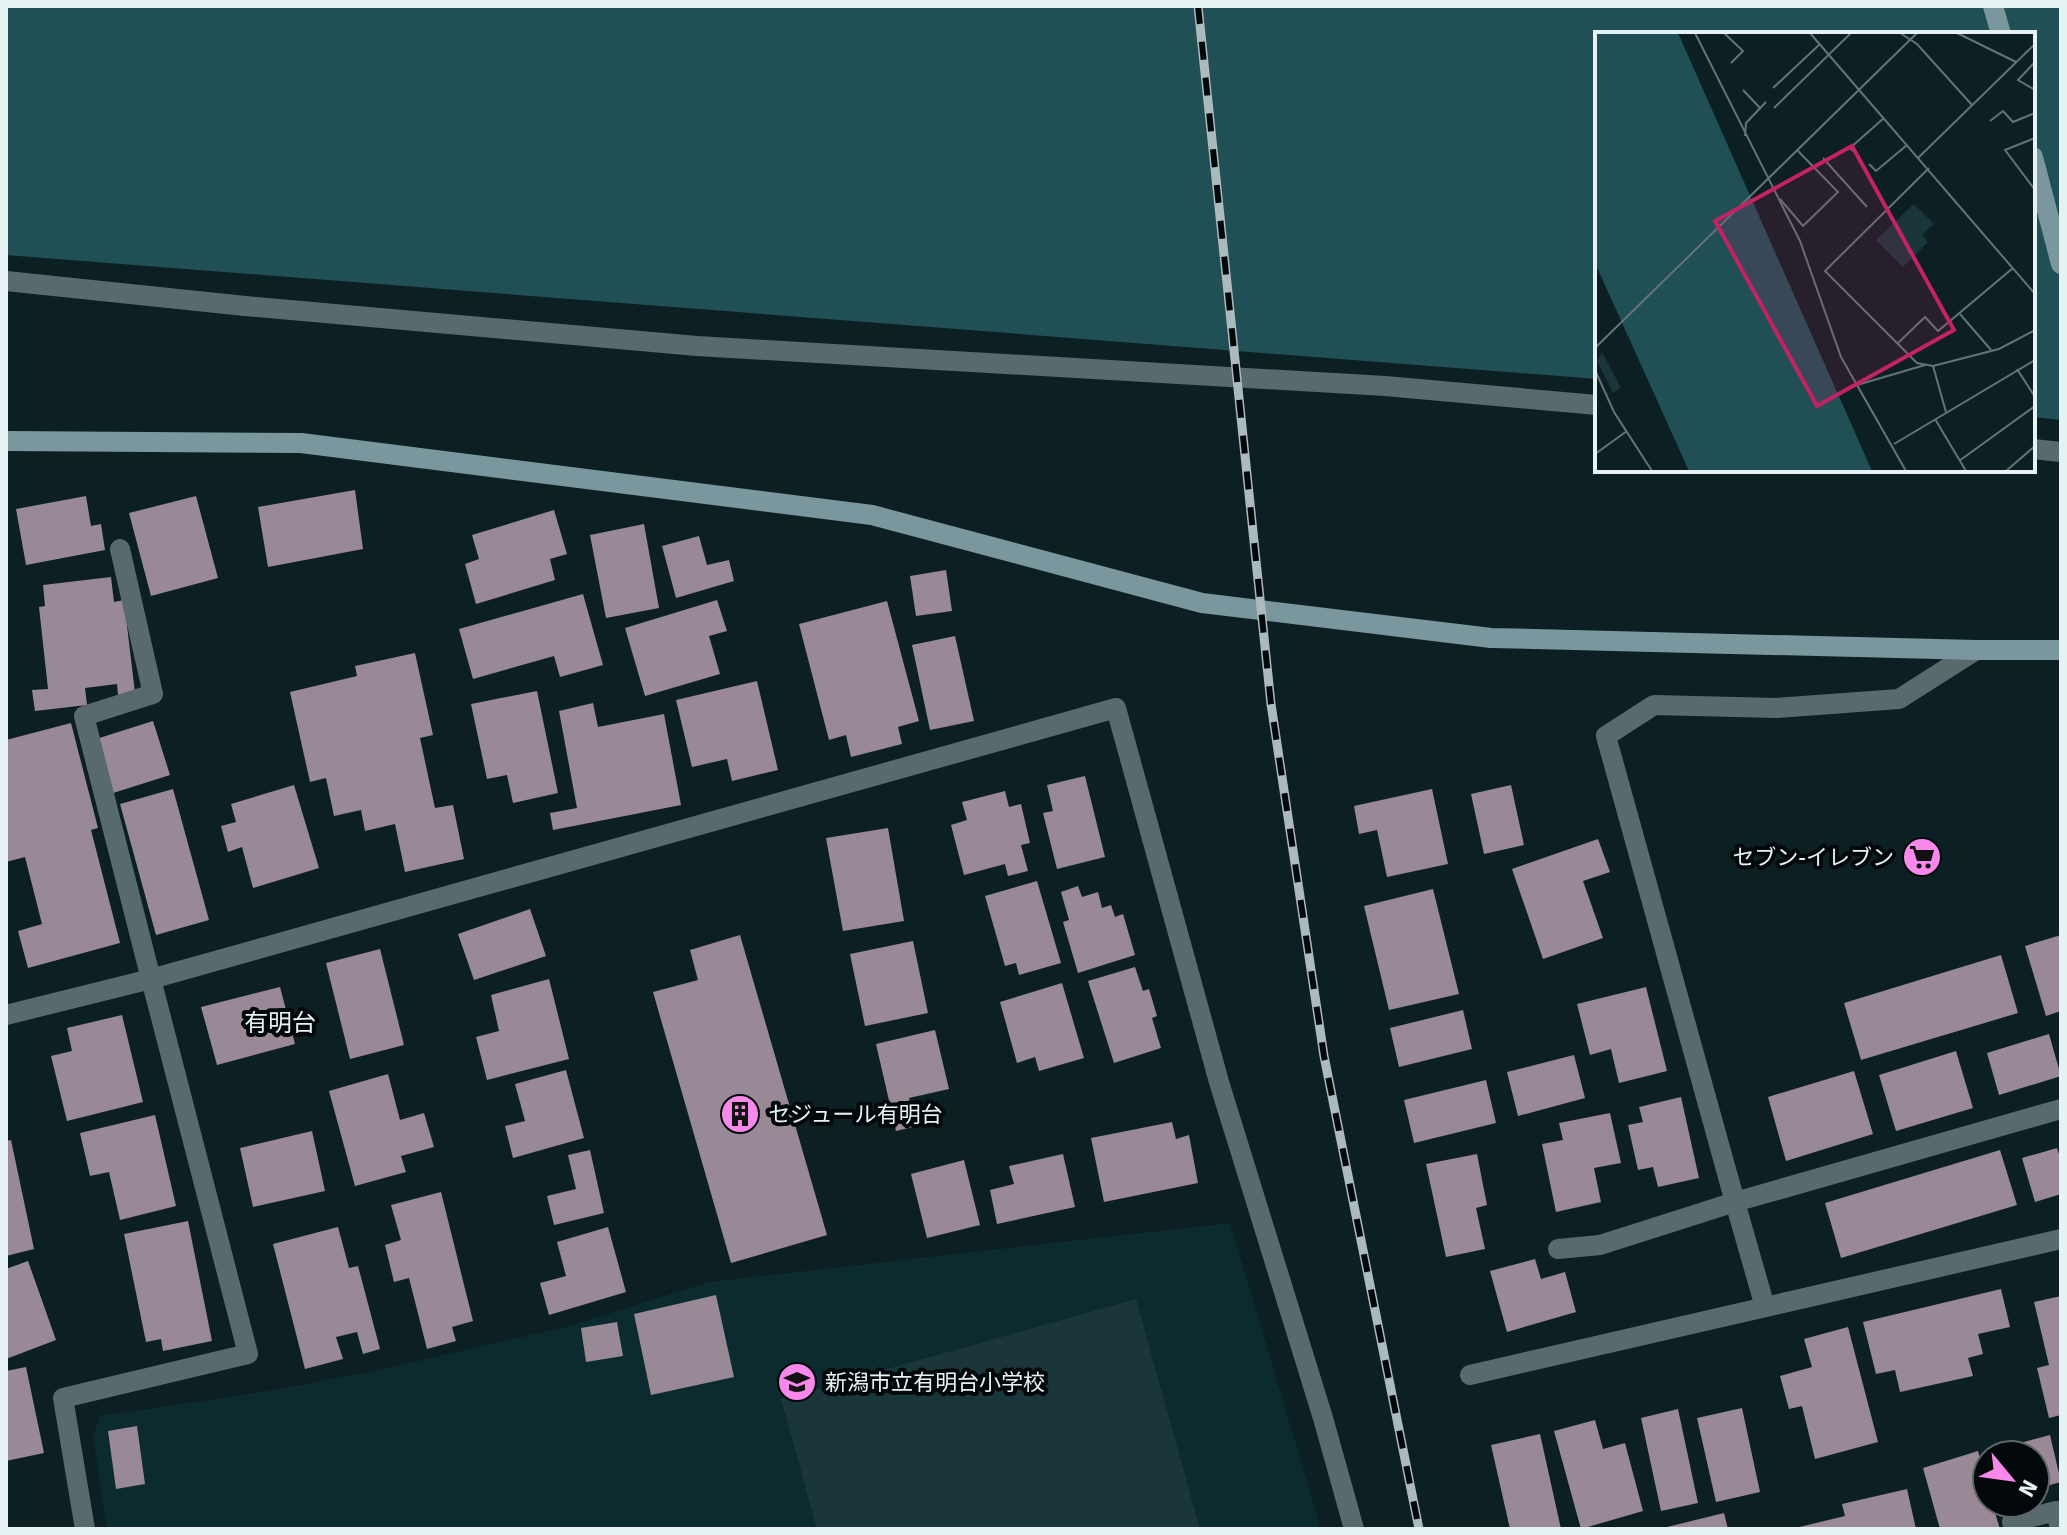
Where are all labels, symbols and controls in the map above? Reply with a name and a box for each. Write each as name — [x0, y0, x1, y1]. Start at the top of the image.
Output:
inset map — [1595, 32, 2035, 472]
supermarket icon: セブン-イレブン — [1901, 836, 1943, 878]
place label: セブン-イレブン — [1732, 844, 1894, 871]
district label: 有明台 — [244, 1008, 316, 1038]
building icon: セジュール有明台 — [719, 1093, 761, 1135]
place label: セジュール有明台 — [768, 1101, 942, 1128]
school or university icon: 新潟市立有明台小学校 — [776, 1361, 818, 1403]
place label: 新潟市立有明台小学校 — [825, 1369, 1045, 1396]
north arrow — [1971, 1439, 2051, 1519]
text: N — [2013, 1475, 2044, 1502]

